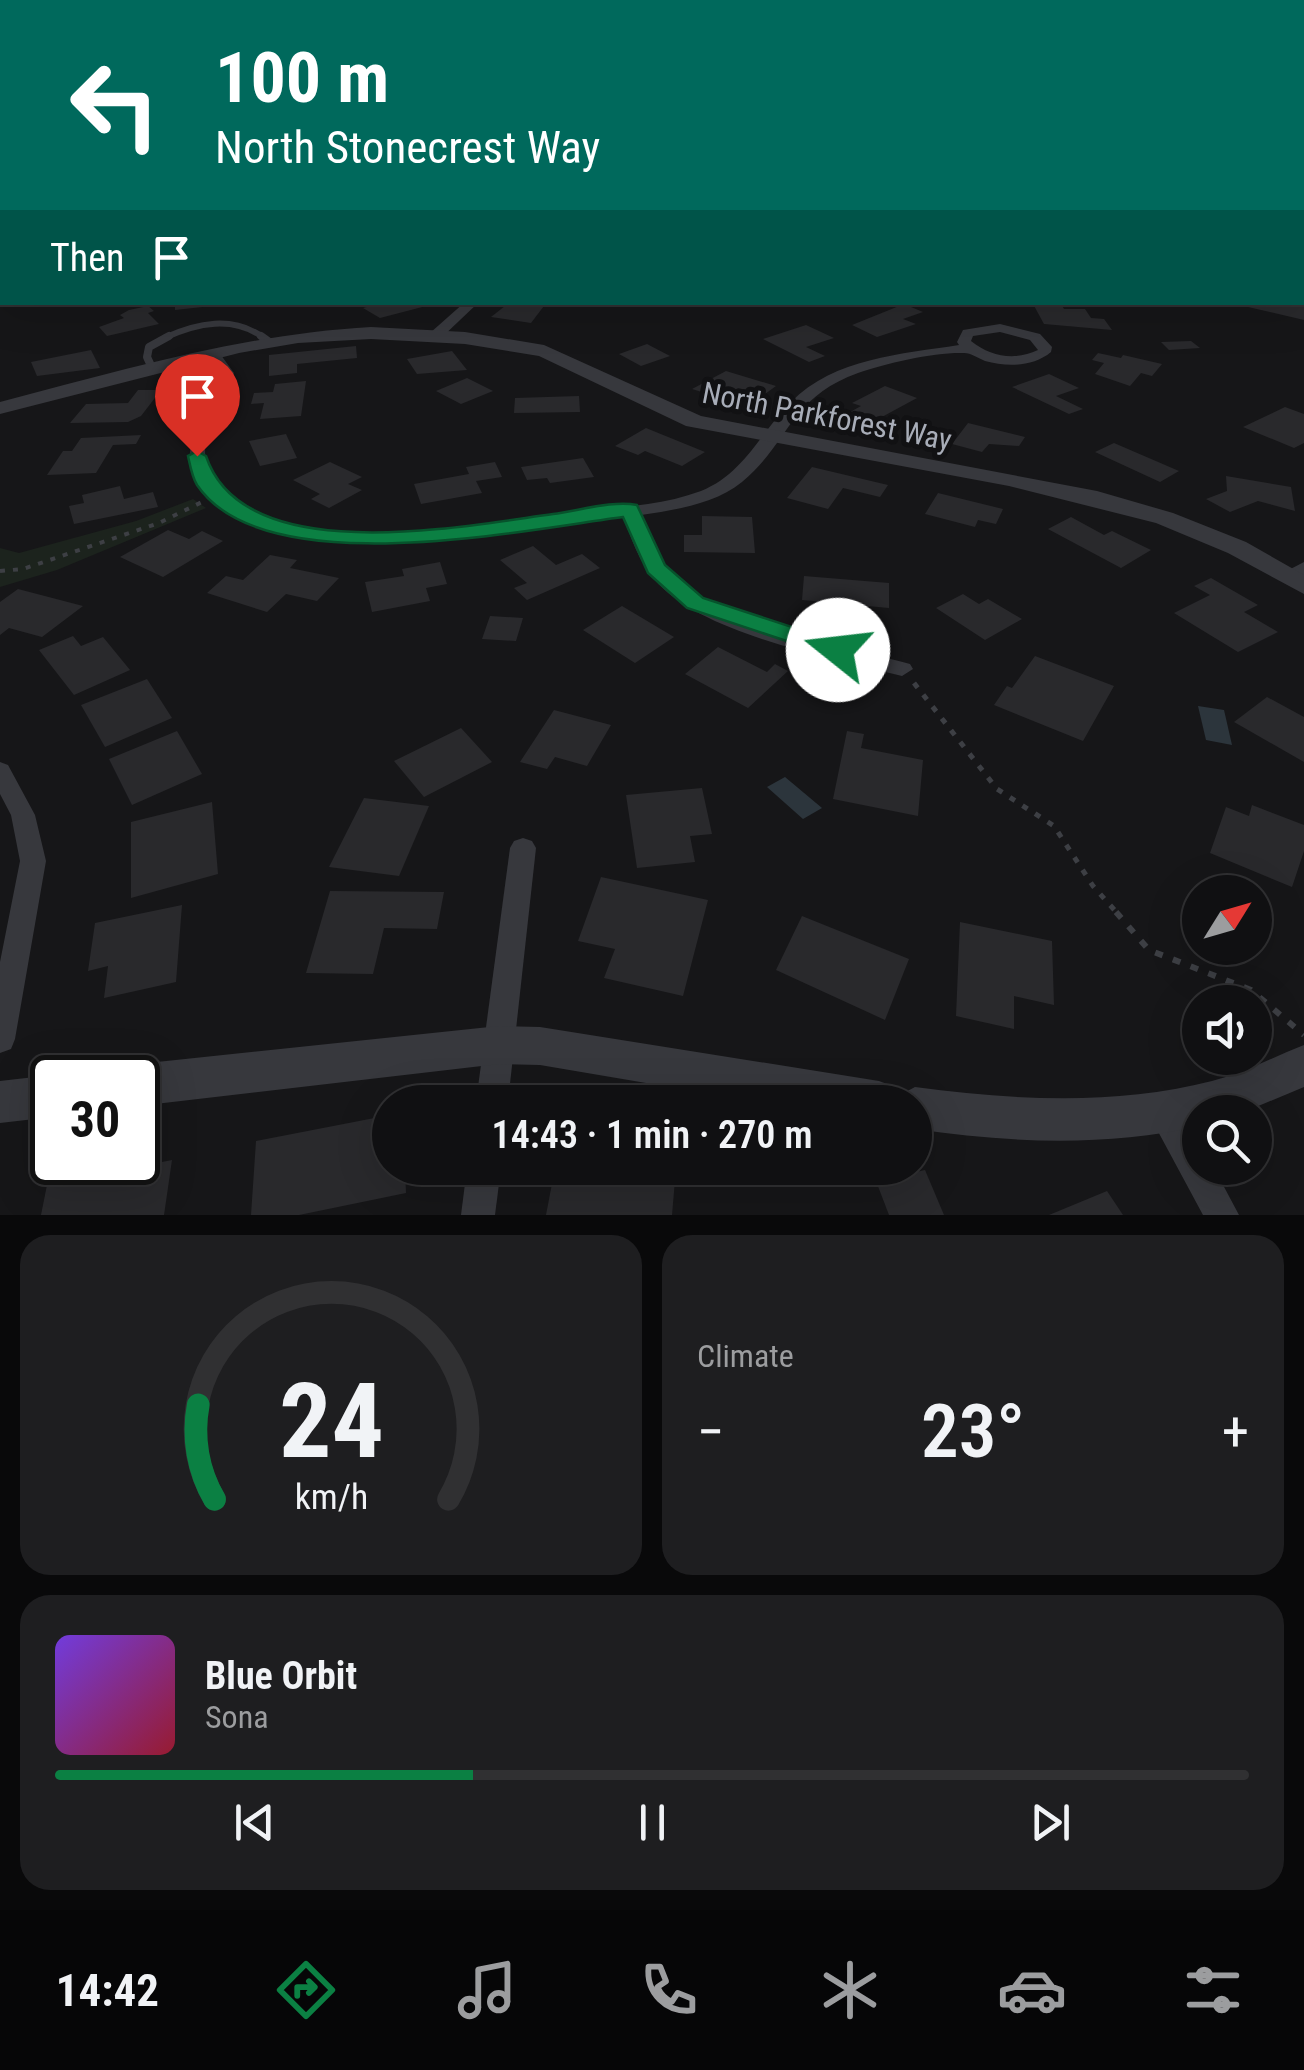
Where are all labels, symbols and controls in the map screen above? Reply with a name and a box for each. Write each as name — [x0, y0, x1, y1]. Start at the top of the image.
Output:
text: 100 m — [215, 37, 389, 119]
icon: left — [50, 40, 180, 170]
text: North Stonecrest Way — [215, 121, 600, 174]
icon: arrive — [144, 230, 199, 285]
text: Then — [50, 236, 124, 280]
pin — [155, 354, 240, 457]
icon: arrive — [170, 369, 225, 424]
street label: North Parkforest Way — [699, 375, 955, 457]
position arrow — [786, 598, 890, 702]
north arrow — [1182, 875, 1272, 965]
map controls — [1182, 875, 1272, 1185]
button: sound — [1182, 985, 1272, 1075]
speed limit sign: 30 — [30, 1055, 160, 1185]
button: search — [1182, 1095, 1272, 1185]
text: 14:43 · 1 min · 270 m — [492, 1113, 812, 1157]
text: Climate — [697, 1337, 794, 1375]
text: 24 — [278, 1361, 384, 1482]
text: 23° — [921, 1387, 1025, 1475]
text: − — [697, 1400, 725, 1464]
text: + — [1222, 1400, 1249, 1464]
text: km/h — [294, 1476, 368, 1518]
text: Blue Orbit — [205, 1654, 357, 1698]
text: Sona — [205, 1698, 268, 1736]
icon: previous — [227, 1795, 282, 1850]
icon: pause — [625, 1795, 680, 1850]
icon: next — [1023, 1795, 1078, 1850]
icon: directions — [271, 1955, 341, 2025]
icon: music — [452, 1955, 522, 2025]
icon: phone — [634, 1955, 704, 2025]
icon: climate — [815, 1955, 885, 2025]
icon: car — [997, 1955, 1067, 2025]
icon: filters — [1178, 1955, 1248, 2025]
text: 14:42 — [56, 1964, 159, 2017]

